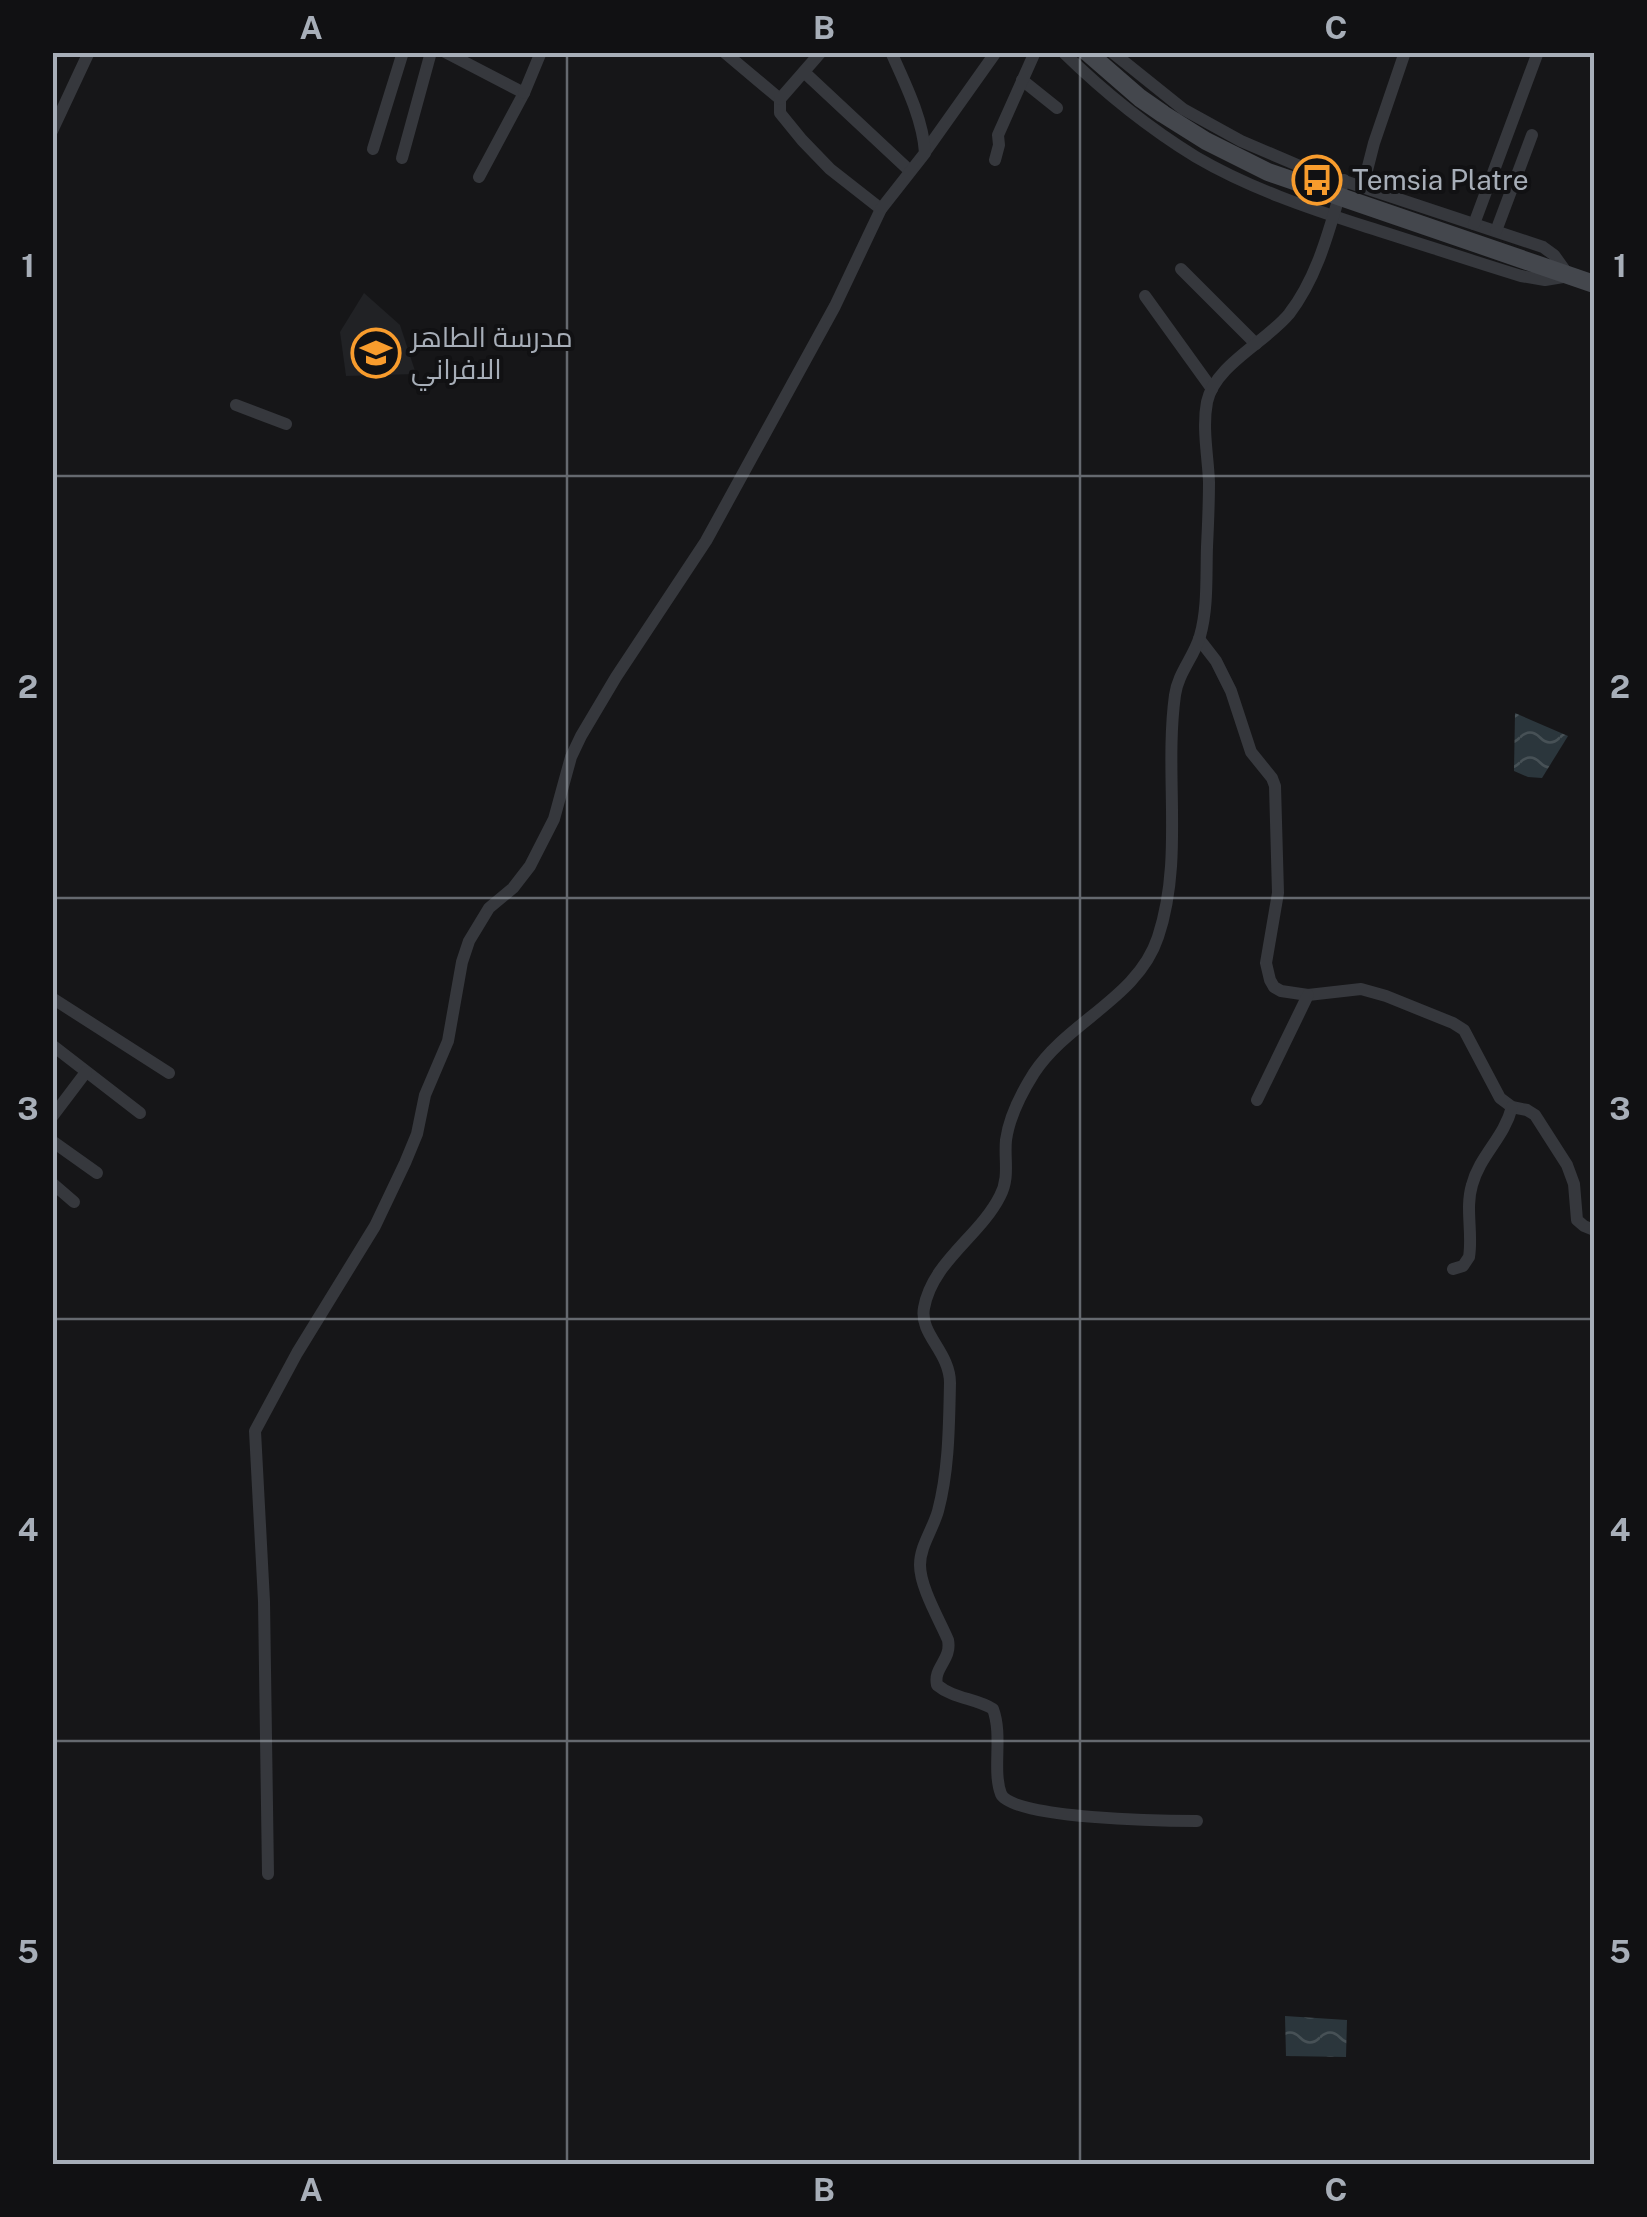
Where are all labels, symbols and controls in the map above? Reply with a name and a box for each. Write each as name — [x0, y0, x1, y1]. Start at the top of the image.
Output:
text: A — [299, 9, 323, 46]
text: B — [813, 9, 835, 46]
text: C — [1325, 9, 1347, 46]
bus stop icon: Temsia Platre — [1291, 154, 1343, 206]
place label: Temsia Platre — [1352, 163, 1529, 196]
text: 1 — [21, 247, 35, 284]
text: 1 — [1613, 247, 1627, 284]
place label: مدرسة الطاهر الافراني — [409, 320, 573, 391]
school or university icon: مدرسة الطاهر الافراني — [350, 327, 402, 379]
text: 2 — [18, 668, 38, 705]
text: 2 — [1610, 668, 1630, 705]
text: 3 — [17, 1090, 39, 1127]
text: 3 — [1609, 1090, 1631, 1127]
text: 4 — [18, 1511, 39, 1548]
text: 4 — [1610, 1511, 1631, 1548]
text: 5 — [17, 1933, 39, 1970]
text: 5 — [1609, 1933, 1631, 1970]
text: A — [299, 2171, 323, 2208]
text: B — [813, 2171, 835, 2208]
text: C — [1325, 2171, 1347, 2208]

